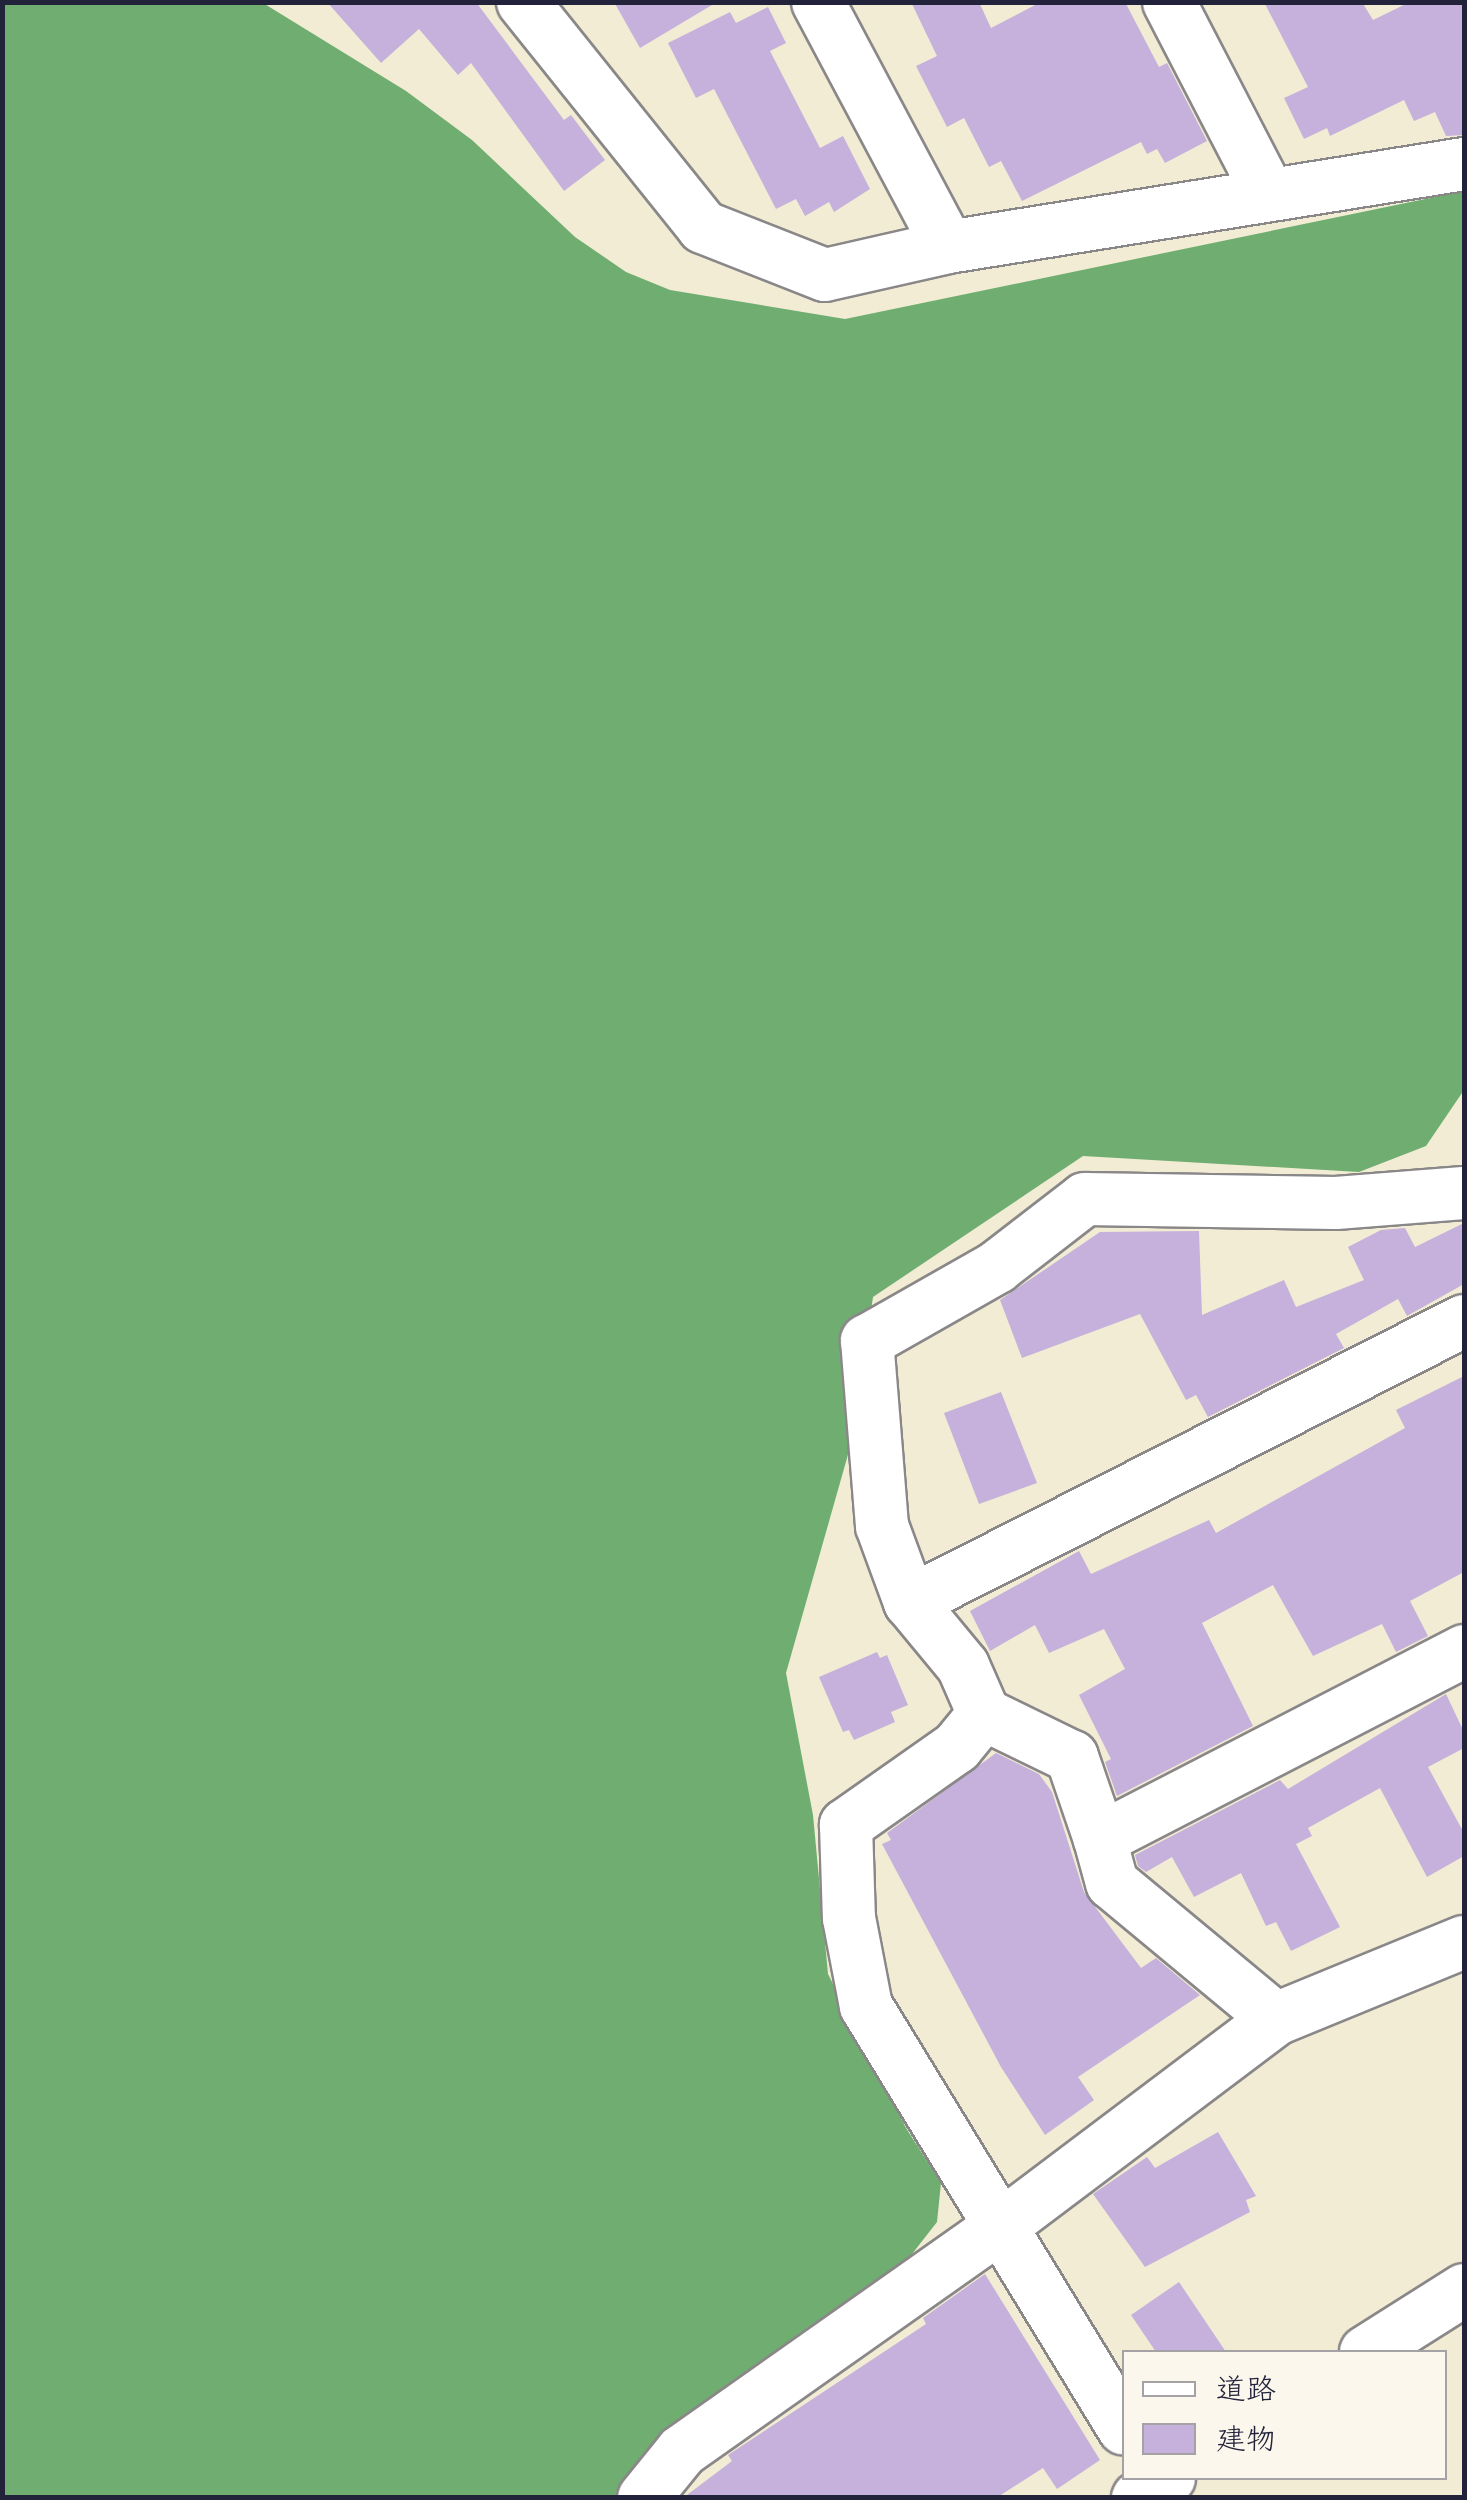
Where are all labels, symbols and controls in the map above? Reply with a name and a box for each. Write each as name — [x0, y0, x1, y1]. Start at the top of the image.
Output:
legend — [1122, 2350, 1447, 2480]
text: 道路 — [1216, 2362, 1276, 2416]
text: 建物 — [1216, 2412, 1276, 2466]

